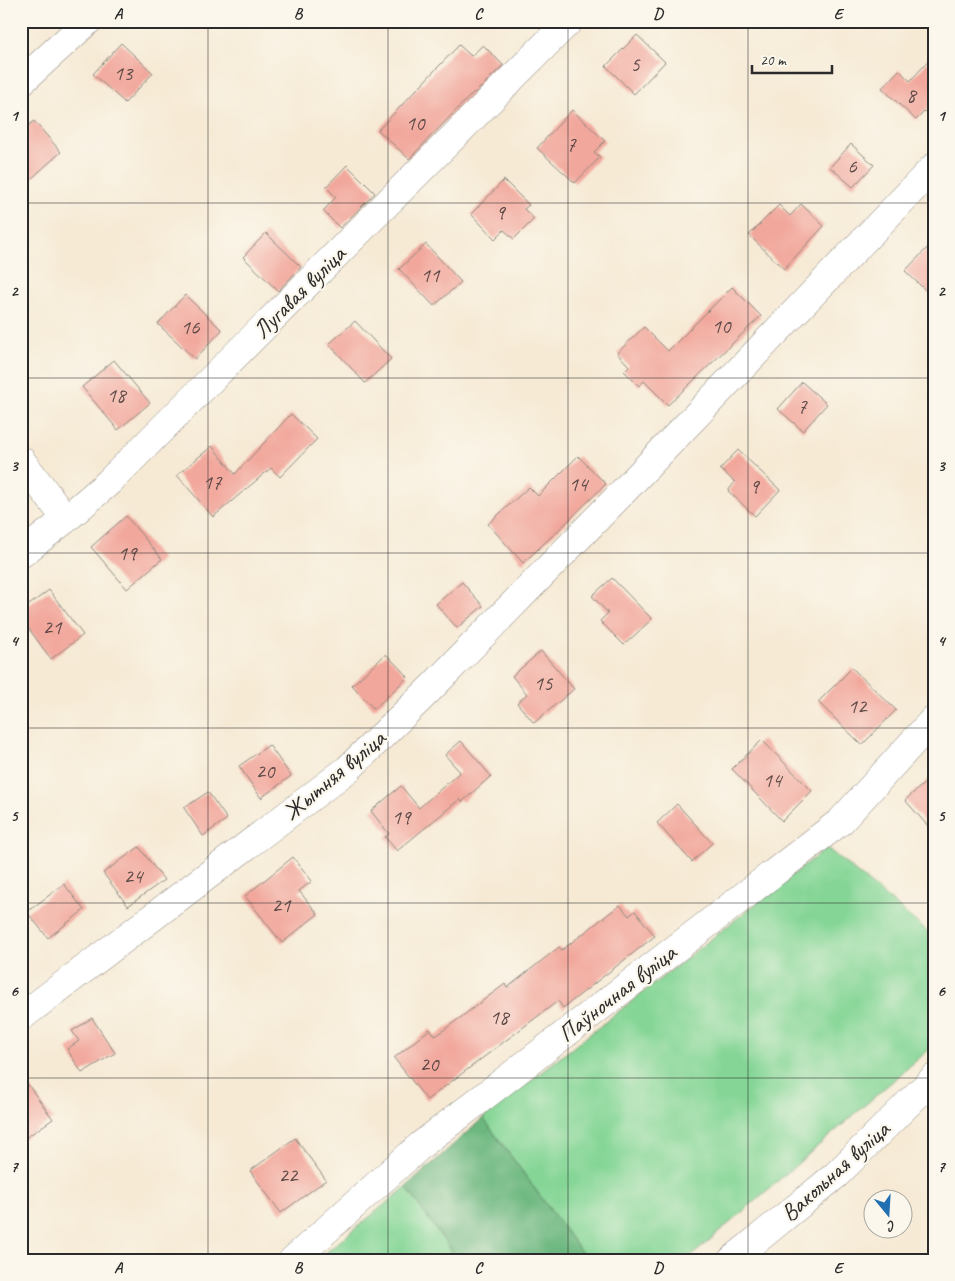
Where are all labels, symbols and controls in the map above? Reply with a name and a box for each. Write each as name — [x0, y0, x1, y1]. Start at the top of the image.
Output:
text: A — [114, 4, 124, 24]
text: B — [294, 4, 304, 24]
text: C — [474, 4, 484, 24]
text: D — [653, 4, 664, 24]
text: E — [834, 4, 845, 24]
scale bar — [752, 42, 832, 74]
house number: 5 — [630, 51, 641, 77]
text: 20 m — [760, 51, 787, 70]
house number: 13 — [114, 60, 134, 86]
house number: 8 — [906, 82, 918, 108]
text: 1 — [10, 106, 19, 126]
text: 1 — [937, 106, 946, 126]
house number: 10 — [406, 110, 426, 136]
house number: 7 — [566, 131, 577, 157]
house number: 6 — [847, 153, 857, 179]
house number: 9 — [495, 199, 506, 225]
street label: Лугавая вуліца — [246, 238, 353, 345]
house number: 11 — [421, 262, 441, 288]
text: 2 — [10, 281, 19, 301]
text: 2 — [937, 281, 946, 301]
house number: 10 — [712, 313, 732, 339]
house number: 16 — [181, 314, 200, 340]
house number: 18 — [107, 382, 128, 408]
house number: 7 — [797, 393, 808, 419]
text: 3 — [10, 456, 19, 476]
text: 3 — [937, 456, 946, 476]
house number: 17 — [203, 469, 223, 495]
house number: 14 — [569, 471, 590, 497]
house number: 9 — [749, 473, 760, 499]
house number: 19 — [118, 540, 138, 566]
house number: 21 — [43, 614, 63, 640]
text: 4 — [10, 631, 19, 651]
text: 4 — [937, 631, 946, 651]
house number: 15 — [534, 670, 554, 696]
house number: 12 — [848, 693, 868, 719]
street label: Жытняя вуліца — [276, 722, 393, 827]
house number: 20 — [256, 758, 276, 784]
house number: 14 — [763, 767, 784, 793]
house number: 19 — [392, 804, 412, 830]
text: 5 — [11, 806, 20, 826]
text: 5 — [938, 806, 947, 826]
house number: 24 — [124, 863, 145, 889]
house number: 21 — [272, 892, 292, 918]
street label: Паўночная вуліца — [552, 937, 683, 1048]
text: 6 — [10, 981, 19, 1001]
text: 6 — [937, 981, 946, 1001]
house number: 18 — [490, 1004, 511, 1030]
house number: 20 — [420, 1051, 440, 1077]
street label: Вакольная вуліца — [774, 1113, 897, 1228]
text: 7 — [10, 1157, 19, 1177]
text: 7 — [937, 1157, 946, 1177]
house number: 22 — [279, 1162, 299, 1188]
north arrow — [862, 1188, 912, 1238]
text: С — [884, 1217, 898, 1236]
text: A — [114, 1258, 124, 1278]
text: B — [294, 1258, 304, 1278]
text: C — [474, 1258, 484, 1278]
text: D — [653, 1258, 664, 1278]
text: E — [834, 1258, 845, 1278]

